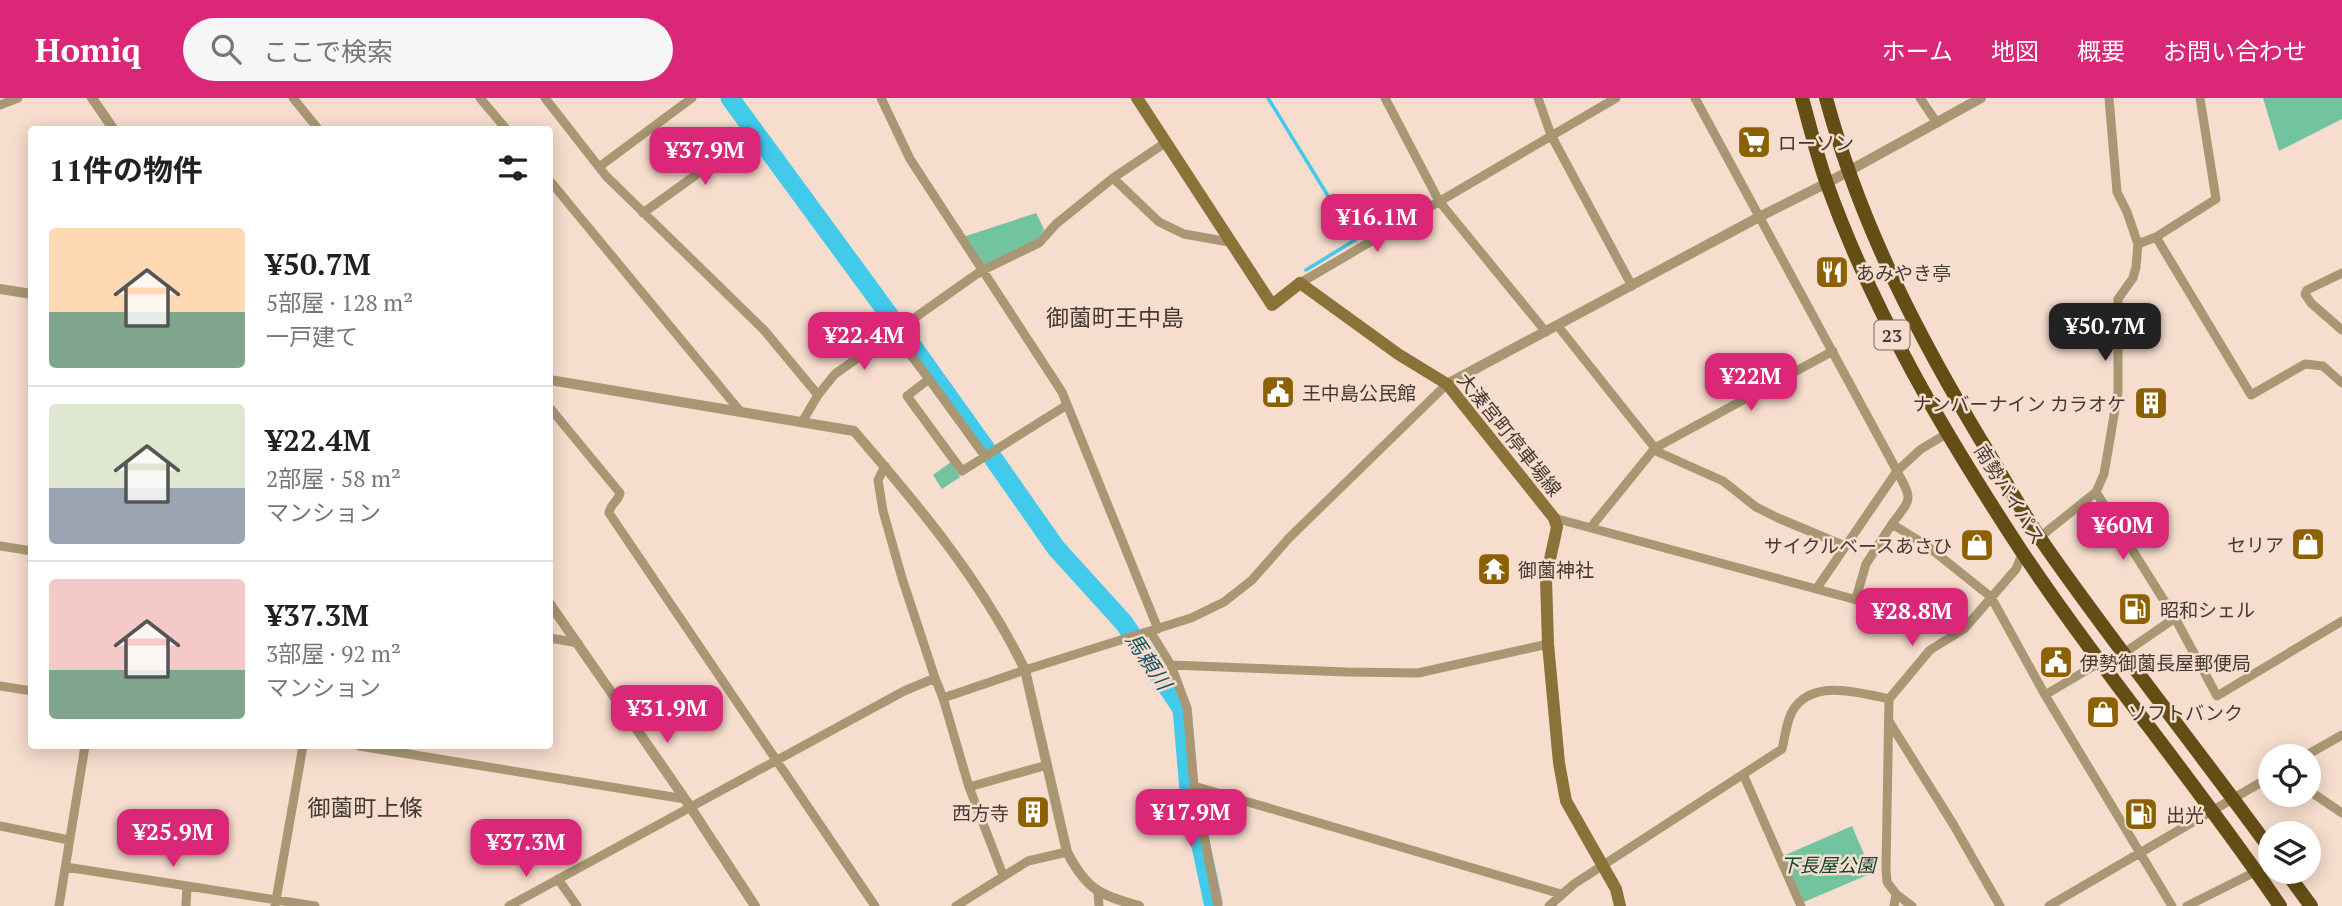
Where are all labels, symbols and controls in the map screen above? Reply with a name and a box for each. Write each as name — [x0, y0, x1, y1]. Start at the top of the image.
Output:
search box — [183, 18, 673, 81]
text: Homiq — [35, 28, 141, 71]
icon: search — [207, 30, 245, 68]
text: ここで検索 — [263, 34, 393, 68]
text: ホーム — [1882, 35, 1953, 67]
text: 地図 — [1991, 35, 2039, 67]
text: 概要 — [2077, 35, 2125, 67]
text: お問い合わせ — [2163, 35, 2307, 67]
supermarket icon: ローソン — [1735, 123, 1773, 161]
pin: ¥37.9M — [648, 127, 762, 187]
place label: ローソン — [1778, 130, 1854, 155]
text: ¥37.9M — [666, 134, 744, 165]
icon: filters — [494, 149, 532, 187]
text: 11件の物件 — [49, 150, 203, 190]
pin: ¥16.1M — [1320, 194, 1434, 254]
text: ¥16.1M — [1337, 201, 1417, 232]
text: ¥50.7M — [266, 244, 371, 284]
restaurant icon: あみやき亭 — [1813, 253, 1851, 291]
icon: home — [105, 256, 189, 340]
place label: あみやき亭 — [1856, 260, 1951, 285]
text: 5部屋 · 128 m² — [266, 287, 413, 318]
district label: 御薗町王中島 — [1046, 302, 1184, 333]
pin: ¥50.7M — [2048, 303, 2162, 363]
text: ¥50.7M — [2065, 310, 2145, 341]
pin: ¥22.4M — [807, 313, 921, 372]
text: ¥22.4M — [824, 319, 904, 350]
road number: 23 — [1874, 320, 1910, 349]
text: 一戸建て — [266, 321, 358, 352]
pin: ¥22M — [1710, 354, 1792, 413]
text: ¥22M — [1721, 360, 1781, 391]
street label: 大湊宮町停車場線 — [1452, 367, 1568, 501]
public building icon: 王中島公民館 — [1259, 373, 1297, 411]
place label: 王中島公民館 — [1302, 380, 1416, 405]
building icon: ナンバーナイン カラオケ — [2132, 384, 2170, 422]
place label: ナンバーナイン カラオケ — [1912, 391, 2126, 416]
text: ¥22.4M — [266, 420, 371, 460]
icon: home — [105, 432, 189, 516]
street label: 南勢バイパス — [1969, 439, 2051, 549]
text: 2部屋 · 58 m² — [266, 463, 401, 494]
text: マンション — [266, 497, 381, 528]
pin: ¥60M — [2082, 503, 2164, 562]
text: ¥60M — [2093, 509, 2153, 540]
shop icon: セリア — [2289, 525, 2327, 563]
shop icon: サイクルベースあさひ — [1958, 526, 1996, 564]
place label: セリア — [2227, 532, 2284, 557]
place label: サイクルベースあさひ — [1764, 533, 1952, 558]
temple icon: 御薗神社 — [1475, 550, 1513, 588]
place label: 御薗神社 — [1518, 557, 1594, 582]
pin: ¥28.8M — [1855, 588, 1969, 648]
fuel station icon: 昭和シェル — [2116, 590, 2154, 628]
text: ¥37.3M — [266, 595, 369, 635]
text: ¥28.8M — [1872, 595, 1952, 626]
place label: 昭和シェル — [2160, 597, 2255, 622]
icon: home — [105, 607, 189, 691]
water label: 馬頼川 — [1120, 627, 1179, 697]
text: 3部屋 · 92 m² — [266, 638, 401, 669]
public building icon: 伊勢御薗長屋郵便局 — [2037, 643, 2075, 681]
place label: 伊勢御薗長屋郵便局 — [2080, 650, 2251, 675]
text: マンション — [266, 672, 381, 703]
pin: ¥31.9M — [610, 686, 724, 745]
text: ¥31.9M — [627, 692, 707, 723]
shop icon: ソフトバンク — [2084, 693, 2122, 731]
place label: ソフトバンク — [2128, 700, 2243, 725]
map controls — [2258, 744, 2321, 884]
button: locate — [2258, 744, 2321, 807]
pin: ¥17.9M — [1134, 790, 1248, 849]
district label: 御薗町上條 — [308, 792, 423, 823]
building icon: 西方寺 — [1014, 793, 1052, 831]
fuel station icon: 出光 — [2122, 795, 2160, 833]
text: ¥17.9M — [1152, 796, 1230, 827]
place label: 西方寺 — [952, 800, 1009, 825]
place label: 出光 — [2166, 802, 2204, 827]
pin: ¥25.9M — [116, 810, 230, 869]
text: ¥25.9M — [133, 816, 213, 847]
pin: ¥37.3M — [469, 820, 583, 879]
button: layers — [2258, 821, 2321, 884]
text: ¥37.3M — [487, 826, 565, 857]
park label: 下長屋公園 — [1780, 852, 1878, 877]

